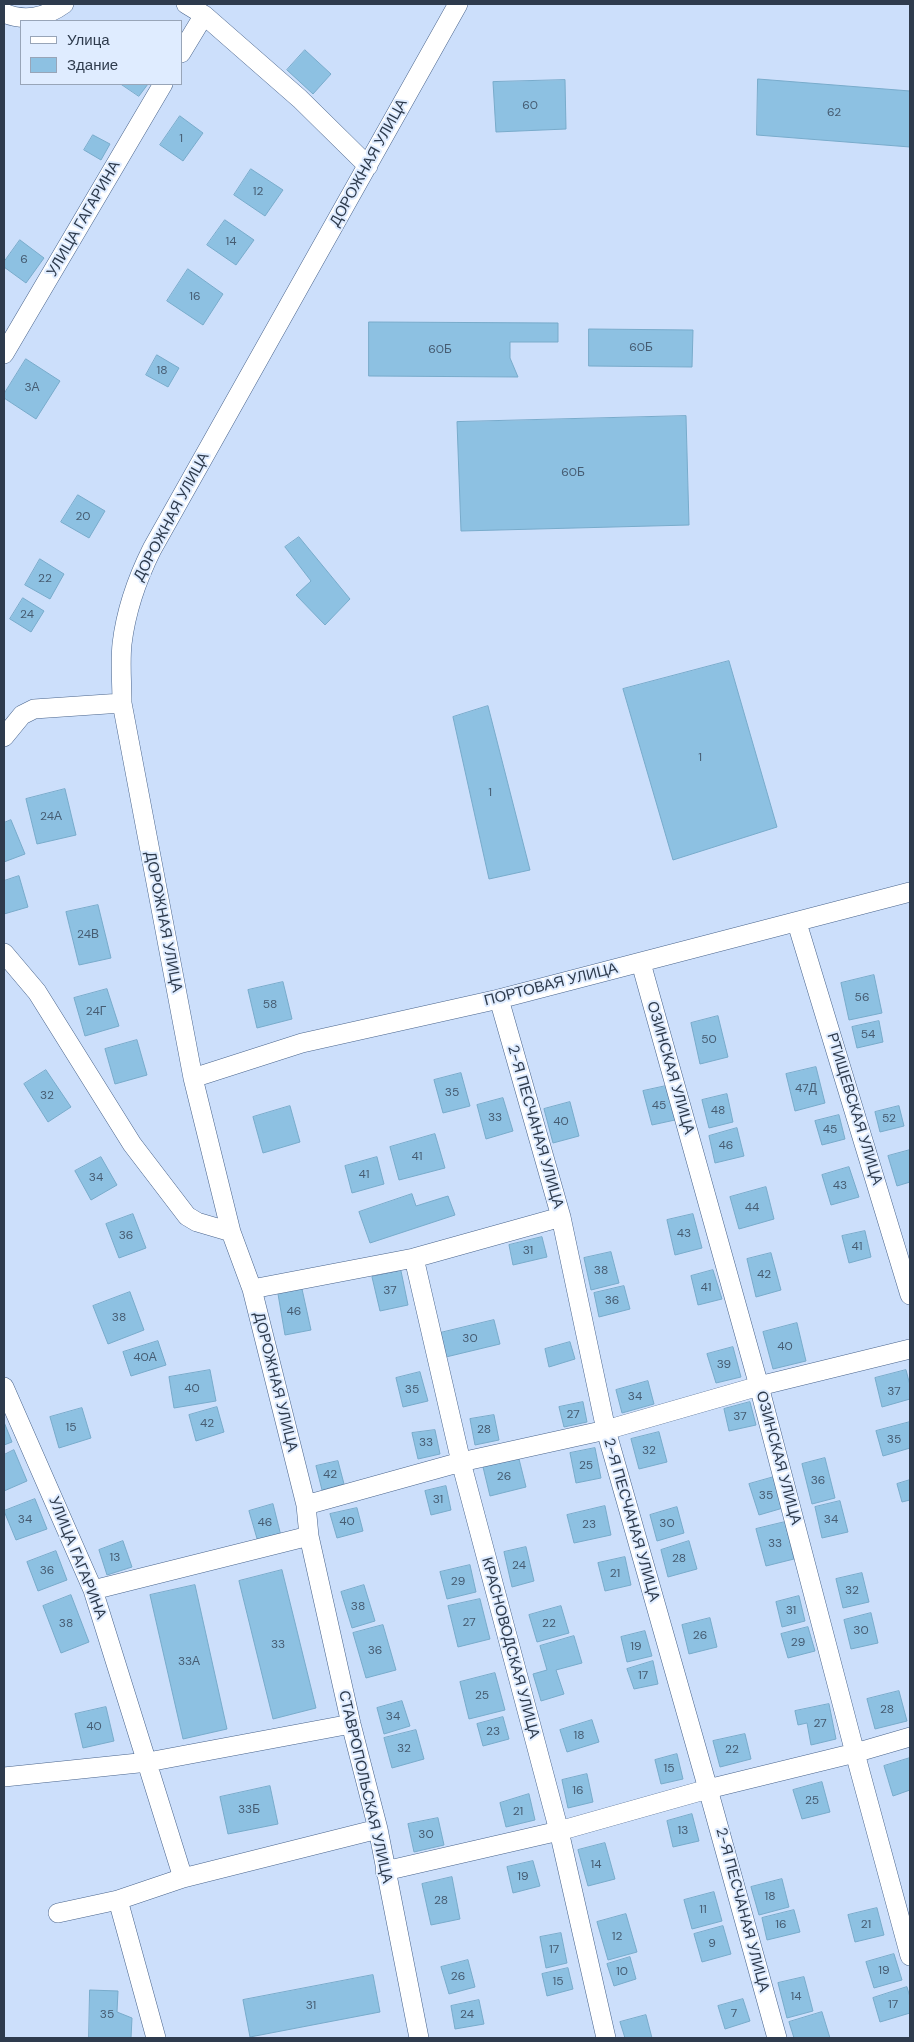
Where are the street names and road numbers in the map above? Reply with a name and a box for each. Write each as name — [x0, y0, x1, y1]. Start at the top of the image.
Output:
street label: ДОРОЖНАЯ УЛИЦА — [326, 96, 412, 230]
street label: УЛИЦА ГАГАРИНА — [44, 158, 124, 280]
street label: ДОРОЖНАЯ УЛИЦА — [130, 450, 214, 584]
street label: ДОРОЖНАЯ УЛИЦА — [141, 850, 185, 994]
street label: ПОРТОВАЯ УЛИЦА — [482, 960, 620, 1010]
street label: ОЗИНСКАЯ УЛИЦА — [642, 999, 698, 1137]
street label: РТИЩЕВСКАЯ УЛИЦА — [822, 1031, 886, 1187]
street label: 2-Я ПЕСЧАНАЯ УЛИЦА — [503, 1043, 567, 1211]
street label: ДОРОЖНАЯ УЛИЦА — [249, 1310, 301, 1454]
street label: ОЗИНСКАЯ УЛИЦА — [752, 1389, 804, 1527]
street label: 2-Я ПЕСЧАНАЯ УЛИЦА — [599, 1436, 663, 1604]
street label: УЛИЦА ГАГАРИНА — [44, 1494, 110, 1622]
street label: КРАСНОВОДСКАЯ УЛИЦА — [477, 1555, 543, 1741]
street label: СТАВРОПОЛЬСКАЯ УЛИЦА — [334, 1689, 396, 1885]
street label: 2-Я ПЕСЧАНАЯ УЛИЦА — [711, 1826, 773, 1994]

